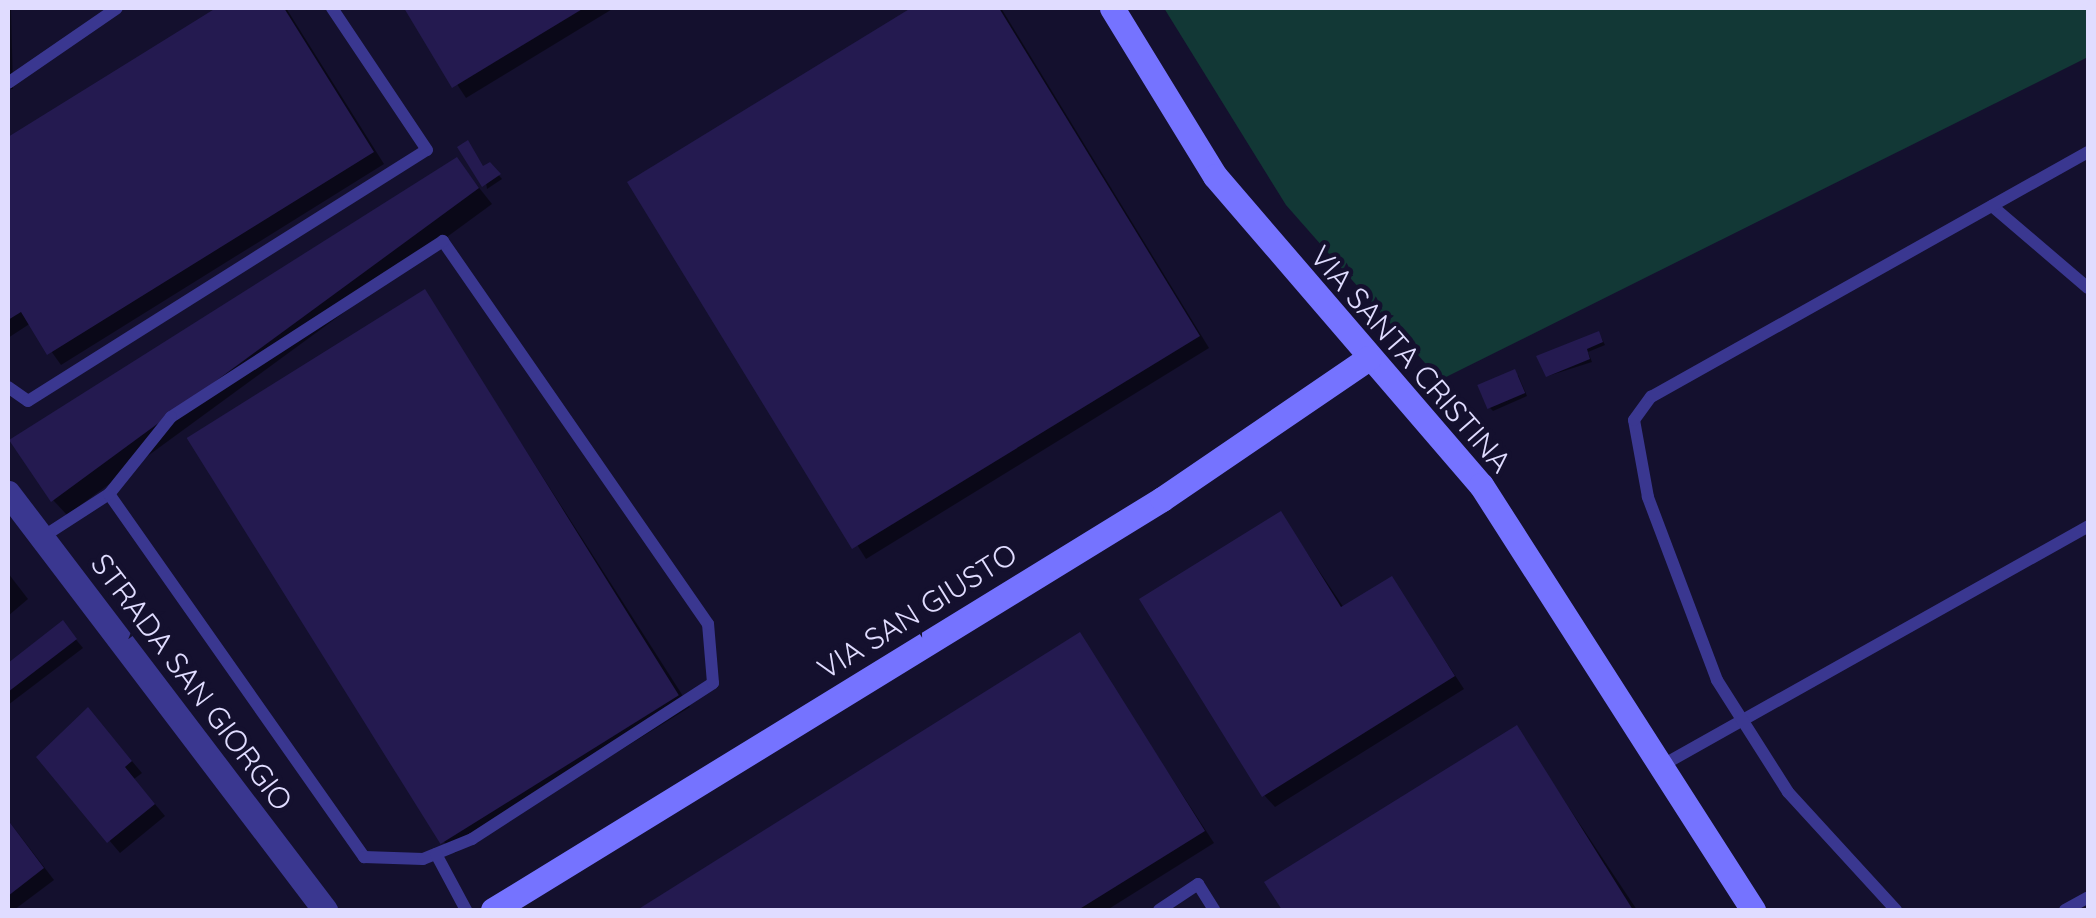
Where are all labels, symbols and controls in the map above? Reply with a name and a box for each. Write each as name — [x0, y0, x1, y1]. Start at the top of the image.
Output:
street label: VIA SANTA CRISTINA — [1303, 238, 1519, 480]
street label: VIA SAN GIUSTO — [811, 535, 1023, 687]
street label: STRADA SAN GIORGIO — [84, 546, 300, 818]

